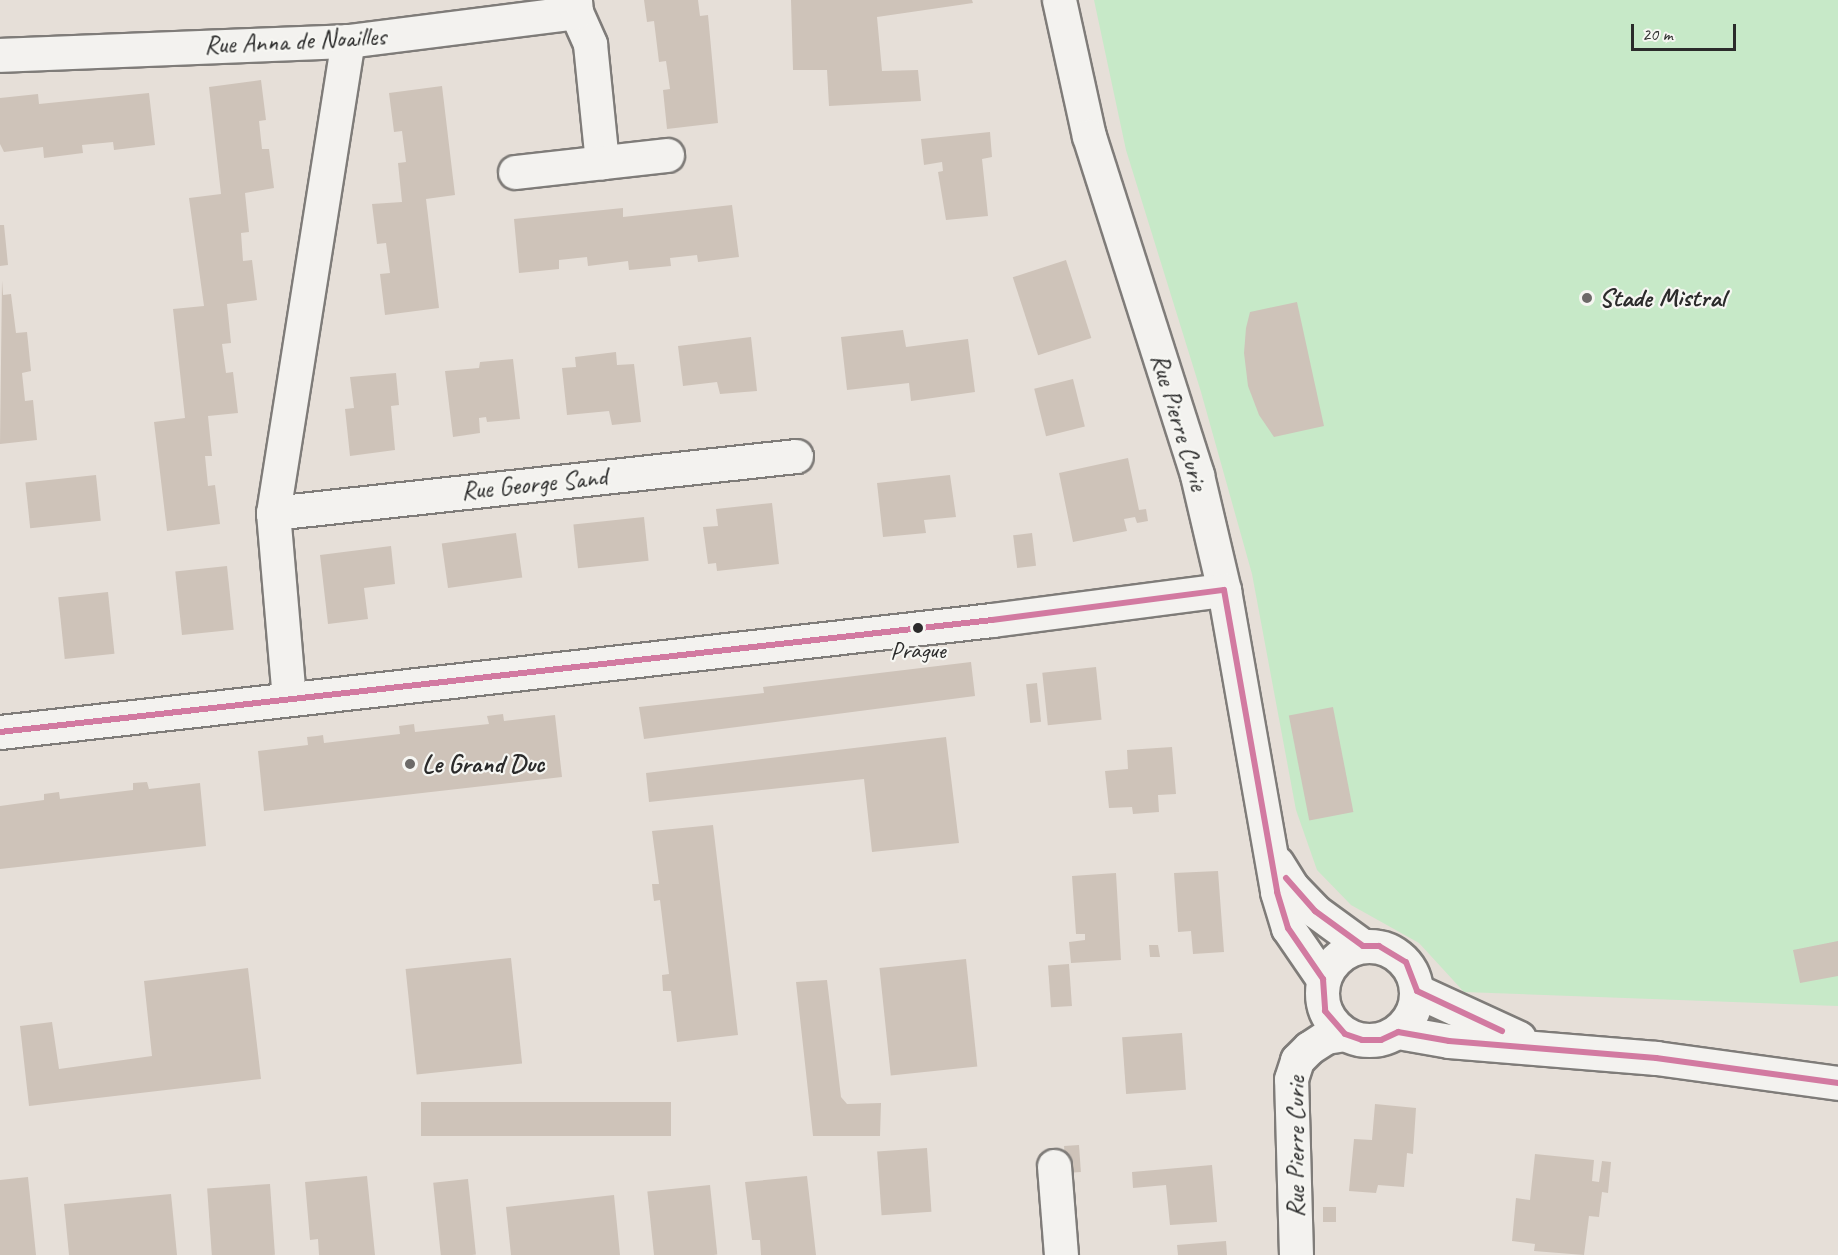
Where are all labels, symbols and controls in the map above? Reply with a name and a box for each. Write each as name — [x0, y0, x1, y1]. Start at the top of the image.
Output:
scale bar — [1634, 12, 1739, 50]
street label: Rue Anna de Noailles — [203, 21, 387, 61]
text: 20 m — [1642, 23, 1673, 45]
place label: Stade Mistral — [1599, 282, 1725, 314]
marker: Stade Mistral — [1580, 291, 1594, 305]
street label: Rue Pierre Curie — [1143, 350, 1215, 494]
street label: Rue George Sand — [459, 461, 609, 507]
marker: Prague — [912, 622, 924, 634]
place label: Prague — [890, 637, 946, 665]
place label: Le Grand Duc — [422, 748, 545, 780]
marker: Le Grand Duc — [403, 757, 417, 771]
street label: Rue Pierre Curie — [1280, 1077, 1312, 1217]

